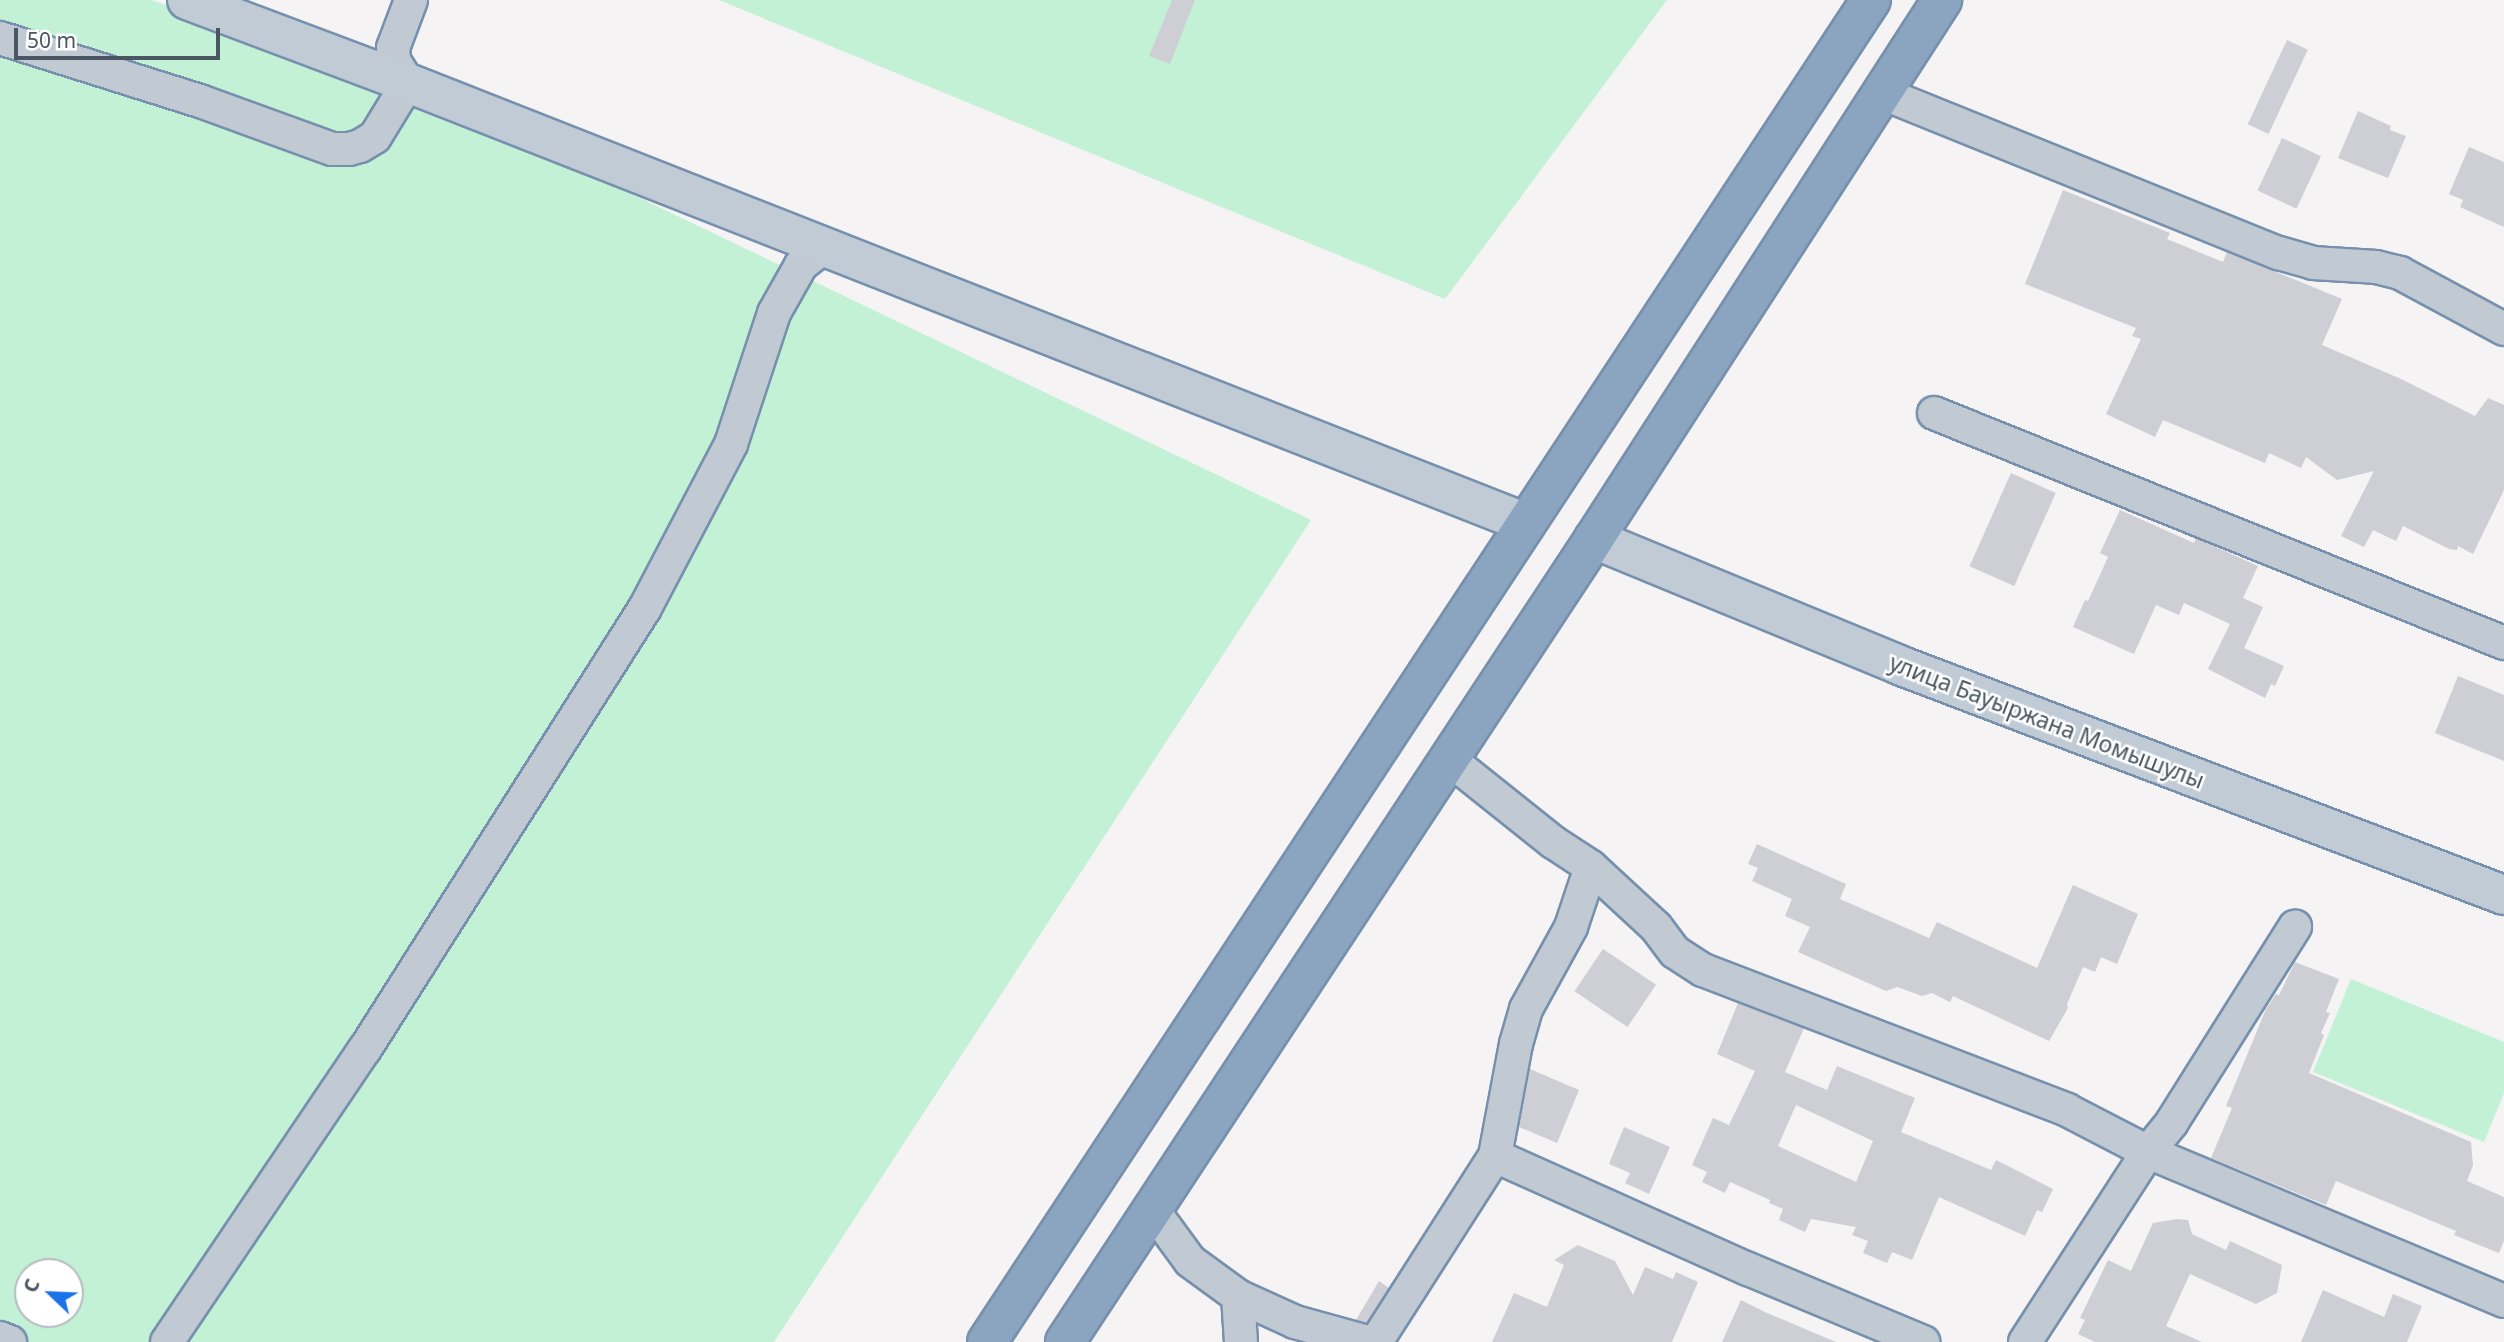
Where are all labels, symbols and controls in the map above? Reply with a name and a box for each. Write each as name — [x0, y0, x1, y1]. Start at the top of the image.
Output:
scale bar — [18, 14, 224, 58]
text: 50 m — [27, 26, 76, 54]
street label: улица Бауыржана Момышулы — [1886, 648, 2208, 794]
north arrow — [14, 1258, 84, 1328]
text: С — [17, 1275, 46, 1296]

